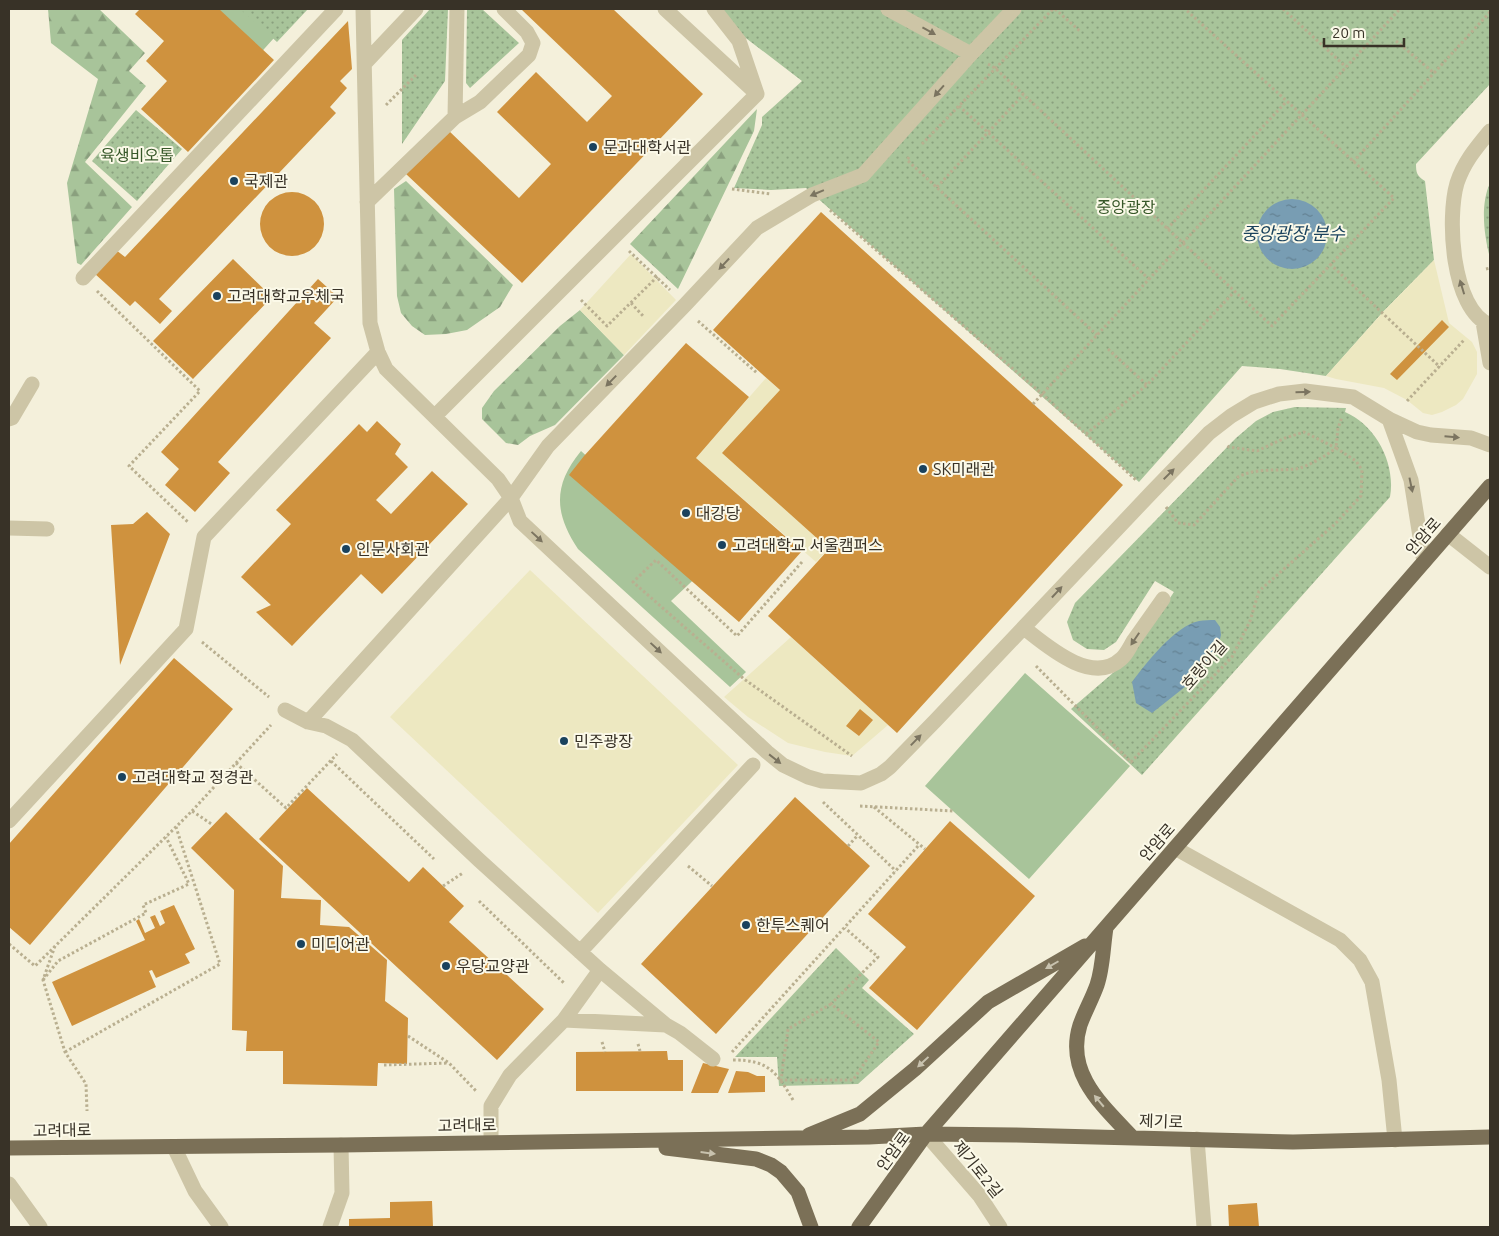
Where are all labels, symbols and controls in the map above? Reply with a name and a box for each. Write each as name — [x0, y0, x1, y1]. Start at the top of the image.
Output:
scale bar — [1324, 15, 1404, 47]
text: 20 m — [1332, 24, 1365, 41]
one-way arrow — [923, 27, 936, 36]
one-way arrow — [933, 85, 945, 97]
place label: 문과대학서관 — [603, 138, 692, 156]
marker: 문과대학서관 — [587, 141, 599, 153]
park label: 육생비오톱 — [100, 146, 174, 164]
place label: 국제관 — [244, 172, 288, 190]
marker: 국제관 — [228, 175, 240, 187]
one-way arrow — [809, 189, 824, 197]
park label: 중앙광장 — [1097, 198, 1156, 216]
water label: 중앙광장 분수 — [1241, 223, 1346, 243]
one-way arrow — [718, 258, 730, 270]
one-way arrow — [1457, 280, 1465, 295]
place label: 고려대학교우체국 — [227, 287, 345, 305]
marker: 고려대학교우체국 — [211, 290, 223, 302]
one-way arrow — [605, 375, 617, 387]
one-way arrow — [1295, 388, 1311, 396]
one-way arrow — [1445, 433, 1461, 441]
place label: SK미래관 — [933, 460, 996, 478]
marker: SK미래관 — [917, 463, 929, 475]
one-way arrow — [1163, 468, 1175, 480]
one-way arrow — [1408, 478, 1416, 494]
place label: 대강당 — [696, 504, 740, 522]
marker: 대강당 — [680, 507, 692, 519]
street label: 안암로 — [1402, 513, 1444, 559]
one-way arrow — [531, 531, 543, 543]
place label: 고려대학교 서울캠퍼스 — [732, 536, 883, 554]
marker: 고려대학교 서울캠퍼스 — [716, 539, 728, 551]
place label: 인문사회관 — [356, 540, 430, 558]
marker: 인문사회관 — [340, 543, 352, 555]
one-way arrow — [1051, 587, 1063, 599]
one-way arrow — [1130, 632, 1140, 646]
street label: 호랑이길 — [1178, 637, 1230, 693]
one-way arrow — [650, 642, 662, 654]
place label: 민주광장 — [574, 732, 633, 750]
one-way arrow — [910, 734, 922, 746]
marker: 민주광장 — [558, 735, 570, 747]
one-way arrow — [768, 753, 781, 764]
place label: 고려대학교 정경관 — [132, 768, 254, 786]
marker: 고려대학교 정경관 — [116, 771, 128, 783]
street label: 안암로 — [1136, 819, 1178, 865]
place label: 한투스퀘어 — [756, 916, 830, 934]
marker: 한투스퀘어 — [740, 919, 752, 931]
place label: 미디어관 — [311, 935, 370, 953]
marker: 미디어관 — [295, 938, 307, 950]
place label: 우당교양관 — [456, 957, 530, 975]
marker: 우당교양관 — [440, 960, 452, 972]
one-way arrow — [1046, 960, 1059, 969]
one-way arrow — [918, 1056, 930, 1068]
one-way arrow — [1094, 1095, 1105, 1107]
street label: 제기로 — [1139, 1111, 1184, 1131]
street label: 고려대로 — [437, 1115, 497, 1135]
street label: 고려대로 — [32, 1120, 92, 1140]
street label: 안암로 — [873, 1128, 913, 1174]
street label: 제기로2길 — [950, 1137, 1006, 1201]
one-way arrow — [700, 1149, 716, 1157]

